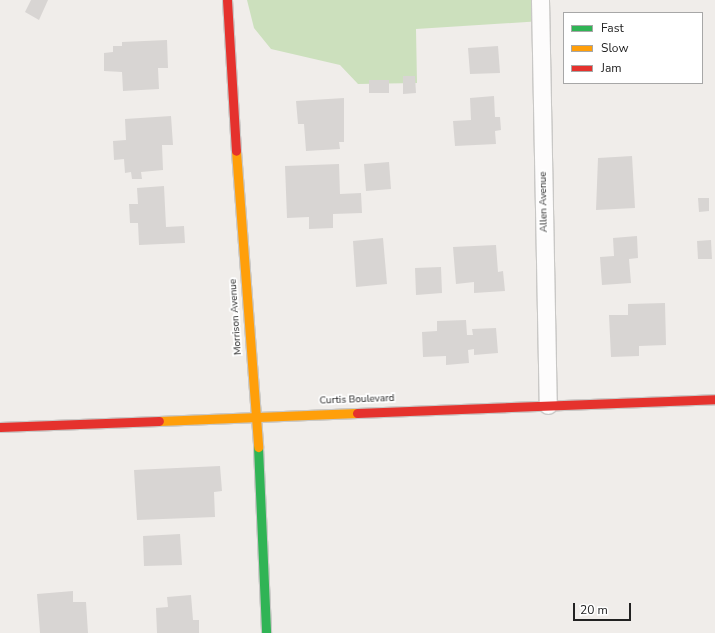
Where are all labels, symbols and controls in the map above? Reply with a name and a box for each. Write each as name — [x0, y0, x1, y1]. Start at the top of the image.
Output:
legend — [563, 12, 703, 84]
text: Fast — [601, 20, 624, 36]
text: Slow — [601, 40, 629, 56]
text: Jam — [601, 60, 622, 76]
street label: Allen Avenue — [537, 172, 551, 232]
street label: Morrison Avenue — [227, 279, 245, 355]
street label: Curtis Boulevard — [319, 393, 395, 407]
scale bar — [575, 595, 633, 621]
text: 20 m — [580, 602, 608, 618]

